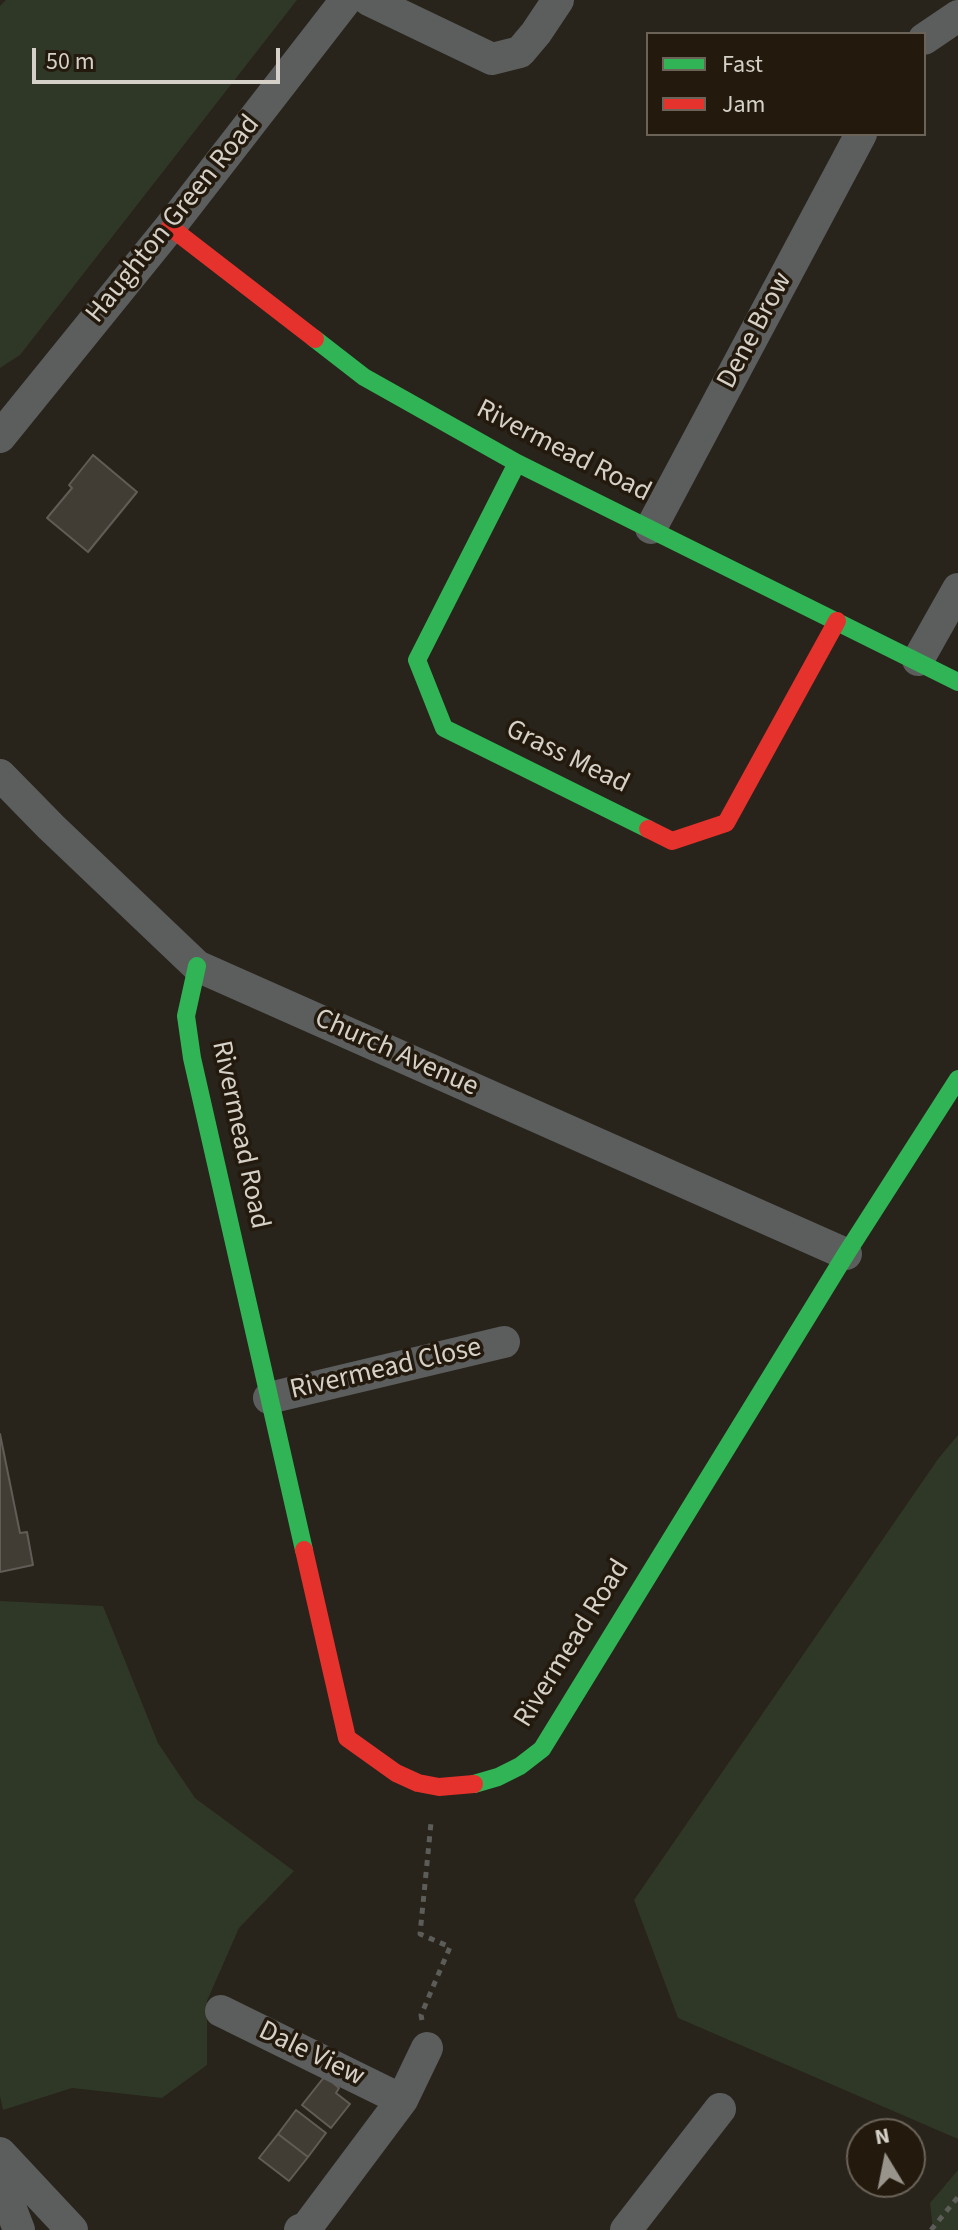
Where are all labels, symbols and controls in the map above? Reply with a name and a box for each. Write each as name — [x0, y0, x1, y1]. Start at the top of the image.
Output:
scale bar — [36, 32, 284, 82]
legend — [646, 32, 926, 136]
text: 50 m — [46, 44, 95, 79]
text: Fast — [722, 47, 763, 82]
text: Jam — [722, 87, 766, 122]
street label: Haughton Green Road — [80, 109, 268, 331]
street label: Dene Brow — [711, 267, 801, 395]
street label: Rivermead Road — [470, 394, 656, 510]
street label: Grass Mead — [500, 714, 634, 802]
street label: Church Avenue — [309, 1003, 483, 1105]
street label: Rivermead Road — [203, 1038, 275, 1232]
street label: Rivermead Close — [287, 1332, 485, 1408]
street label: Rivermead Road — [508, 1554, 638, 1734]
street label: Dale View — [253, 2015, 369, 2095]
north arrow — [846, 2118, 926, 2198]
text: N — [872, 2119, 892, 2153]

